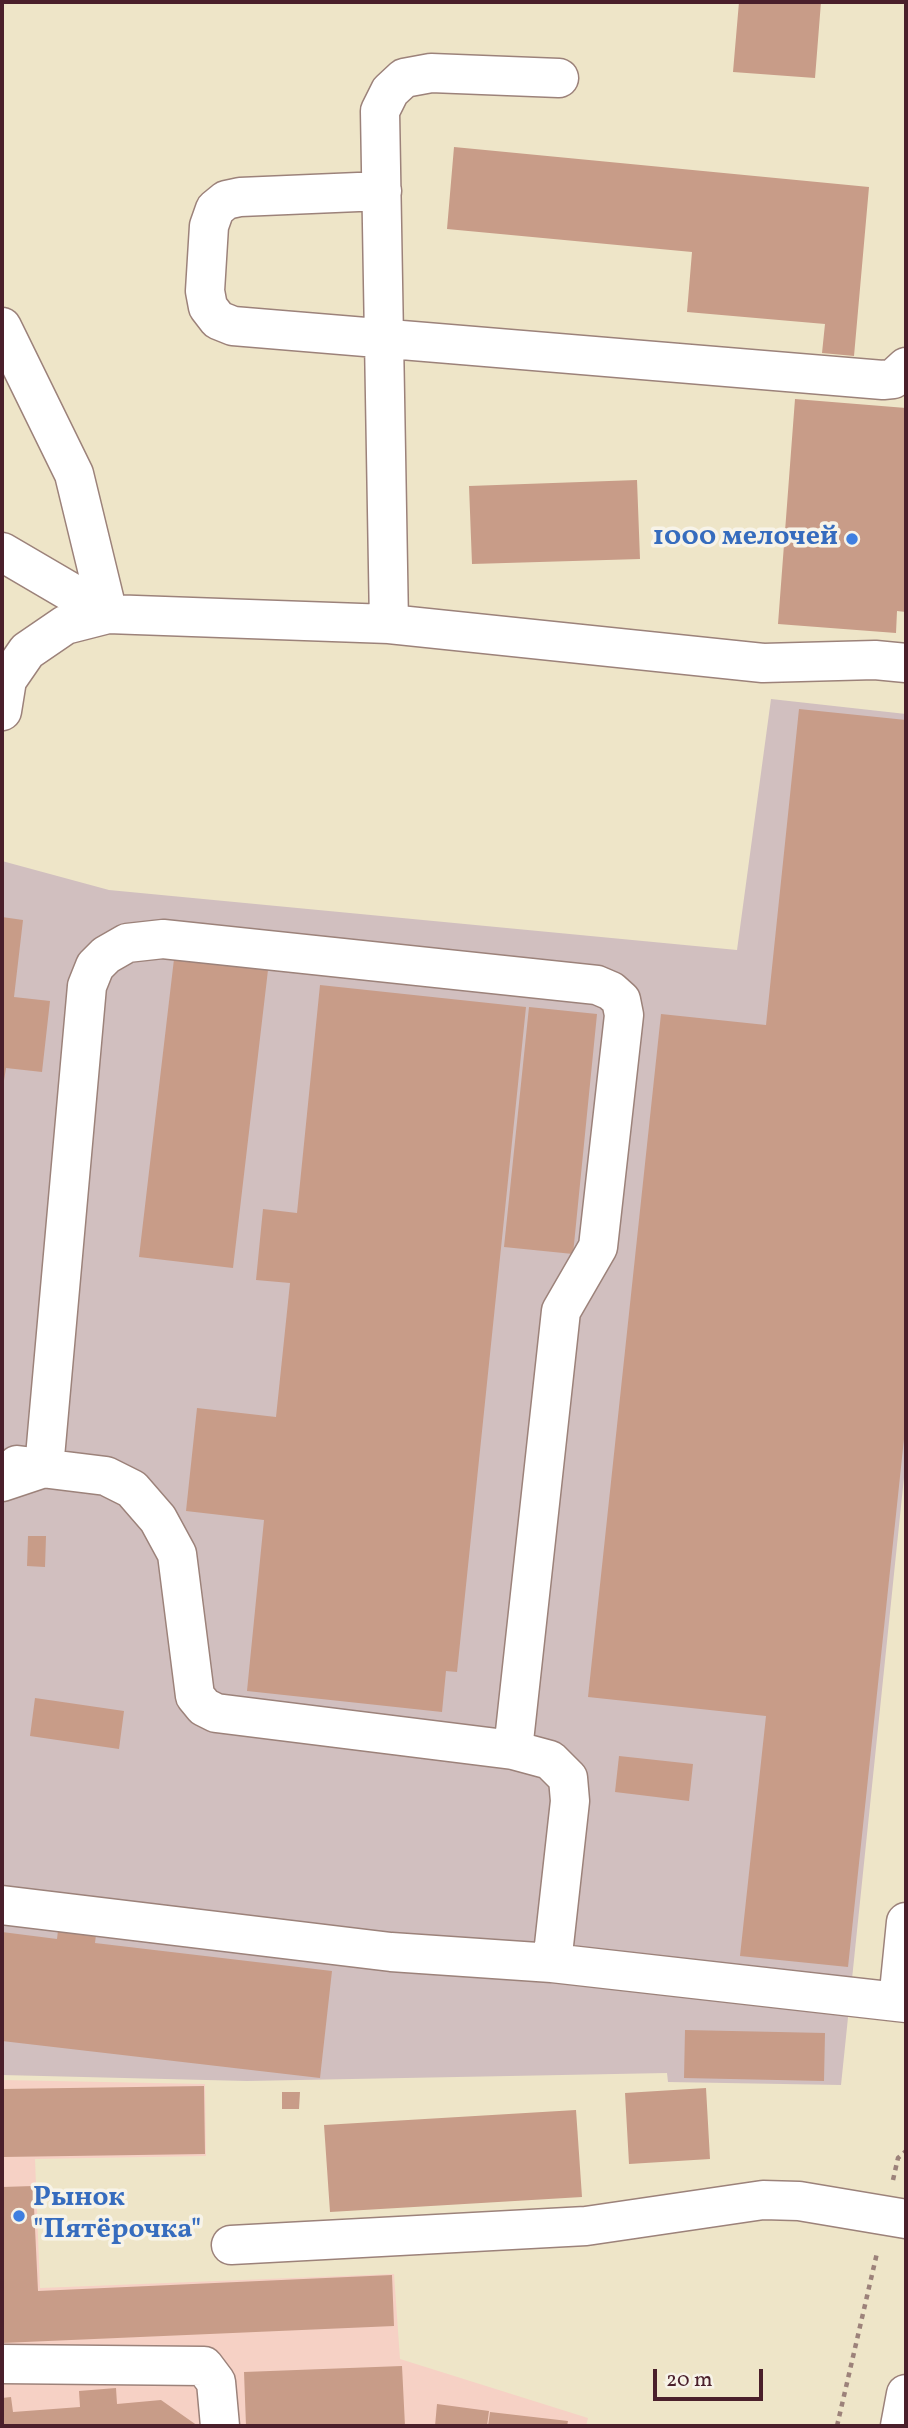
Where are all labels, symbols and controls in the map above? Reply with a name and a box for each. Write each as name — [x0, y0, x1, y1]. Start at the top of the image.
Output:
place label: 1000 мелочей — [653, 522, 838, 556]
marker: 1000 мелочей — [844, 531, 860, 547]
place label: Рынок "Пятёрочка" — [33, 2183, 201, 2249]
marker: Рынок "Пятёрочка" — [11, 2208, 27, 2224]
scale bar — [656, 2354, 766, 2398]
text: 20 m — [666, 2366, 712, 2395]

